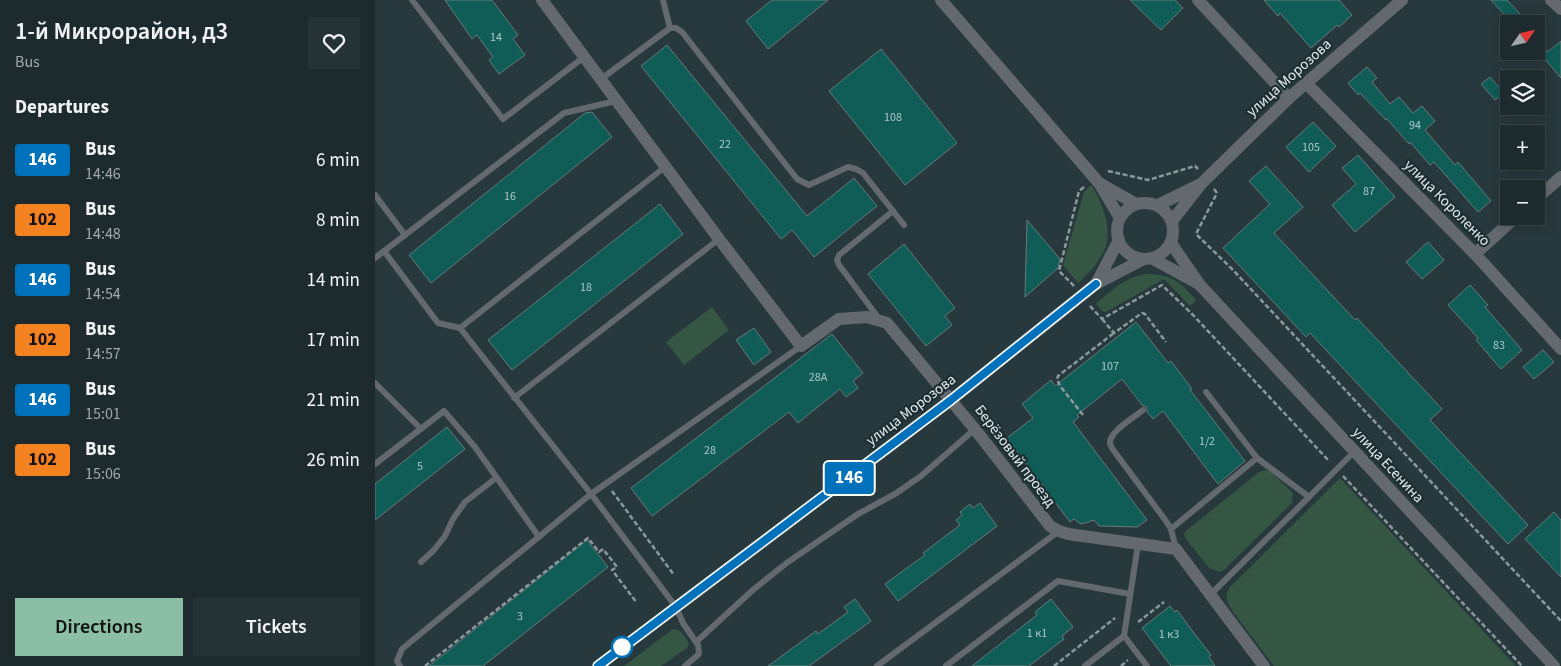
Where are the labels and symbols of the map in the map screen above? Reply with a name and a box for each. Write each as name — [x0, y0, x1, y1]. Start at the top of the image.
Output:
north arrow — [1500, 15, 1545, 60]
house number: 14 — [490, 29, 502, 46]
street label: улица Морозова — [1242, 34, 1336, 122]
house number: 108 — [884, 109, 902, 126]
house number: 94 — [1409, 117, 1421, 134]
house number: 22 — [719, 136, 731, 153]
house number: 105 — [1302, 139, 1320, 156]
street label: улица Короленко — [1399, 155, 1495, 251]
house number: 87 — [1363, 183, 1375, 200]
house number: 16 — [504, 188, 516, 205]
house number: 18 — [580, 279, 592, 296]
house number: 83 — [1493, 337, 1505, 354]
house number: 107 — [1101, 358, 1119, 375]
house number: 28А — [809, 369, 828, 386]
street label: улица Морозова — [862, 369, 960, 451]
street label: Берёзовый проезд — [970, 401, 1060, 511]
street label: улица Есенина — [1347, 422, 1429, 508]
house number: 1/2 — [1199, 433, 1215, 450]
house number: 28 — [704, 442, 716, 459]
house number: 5 — [417, 458, 423, 475]
line badge: 146 — [820, 462, 878, 494]
house number: 3 — [517, 608, 523, 625]
house number: 1 к1 — [1027, 625, 1047, 642]
house number: 1 к3 — [1159, 626, 1179, 643]
unlabelled marker — [611, 636, 633, 658]

